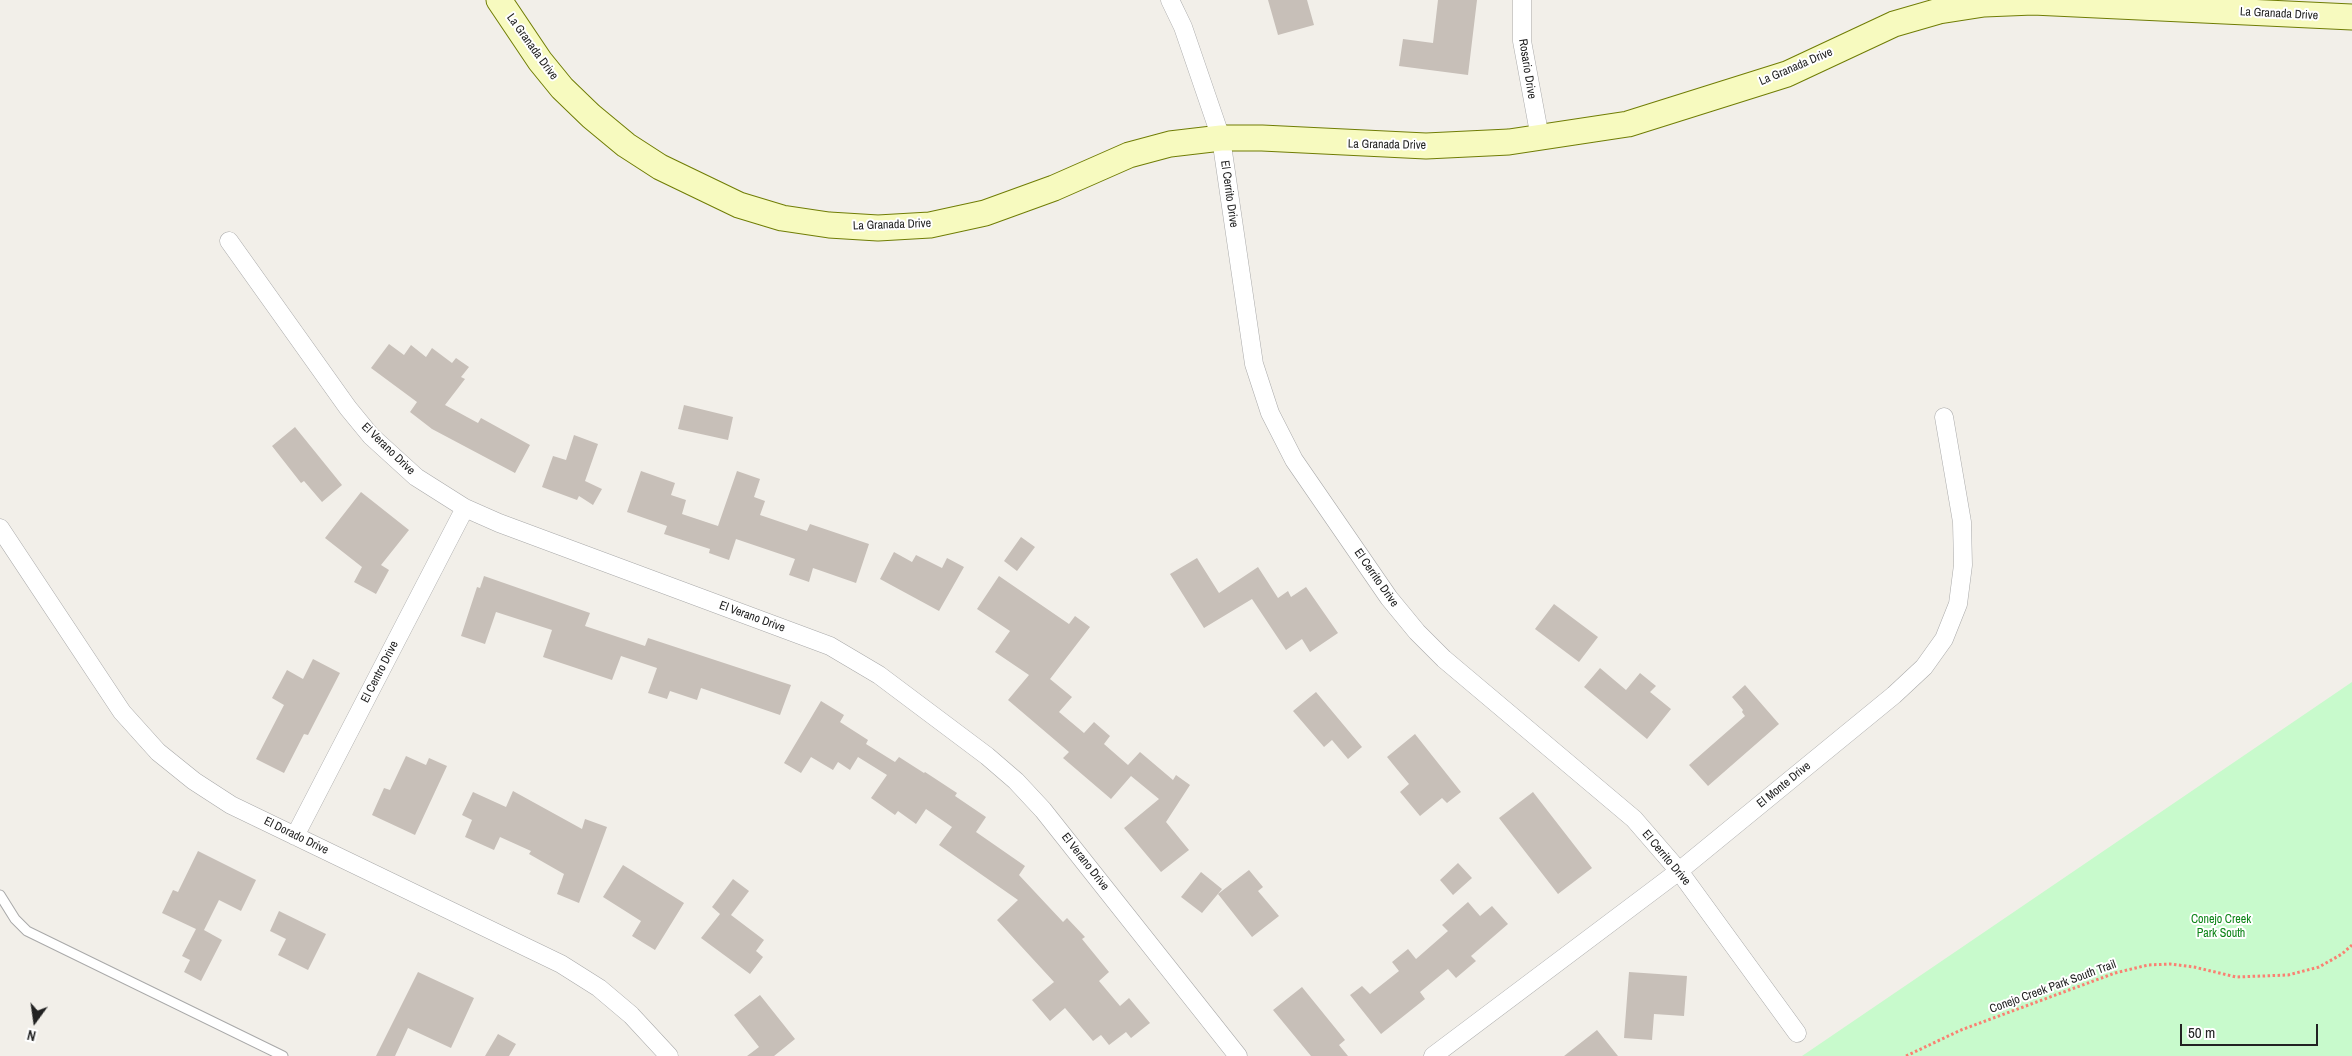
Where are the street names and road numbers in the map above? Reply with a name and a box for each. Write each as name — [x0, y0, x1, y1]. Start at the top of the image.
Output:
street label: La Granada Drive — [2240, 5, 2318, 23]
street label: La Granada Drive — [503, 11, 561, 83]
street label: Rosario Drive — [1515, 38, 1539, 100]
street label: La Granada Drive — [1757, 45, 1835, 89]
street label: La Granada Drive — [1348, 137, 1426, 153]
street label: El Cerrito Drive — [1217, 159, 1241, 229]
street label: La Granada Drive — [853, 216, 931, 234]
street label: El Verano Drive — [358, 420, 418, 478]
street label: El Cerrito Drive — [1351, 546, 1401, 610]
street label: El Verano Drive — [717, 598, 787, 636]
street label: El Centro Drive — [358, 639, 402, 705]
street label: El Monte Drive — [1754, 759, 1814, 811]
street label: El Dorado Drive — [261, 814, 331, 858]
street label: El Cerrito Drive — [1639, 827, 1693, 889]
street label: El Verano Drive — [1058, 830, 1112, 894]
street label: Conejo Creek Park South Trail — [1988, 957, 2118, 1017]

